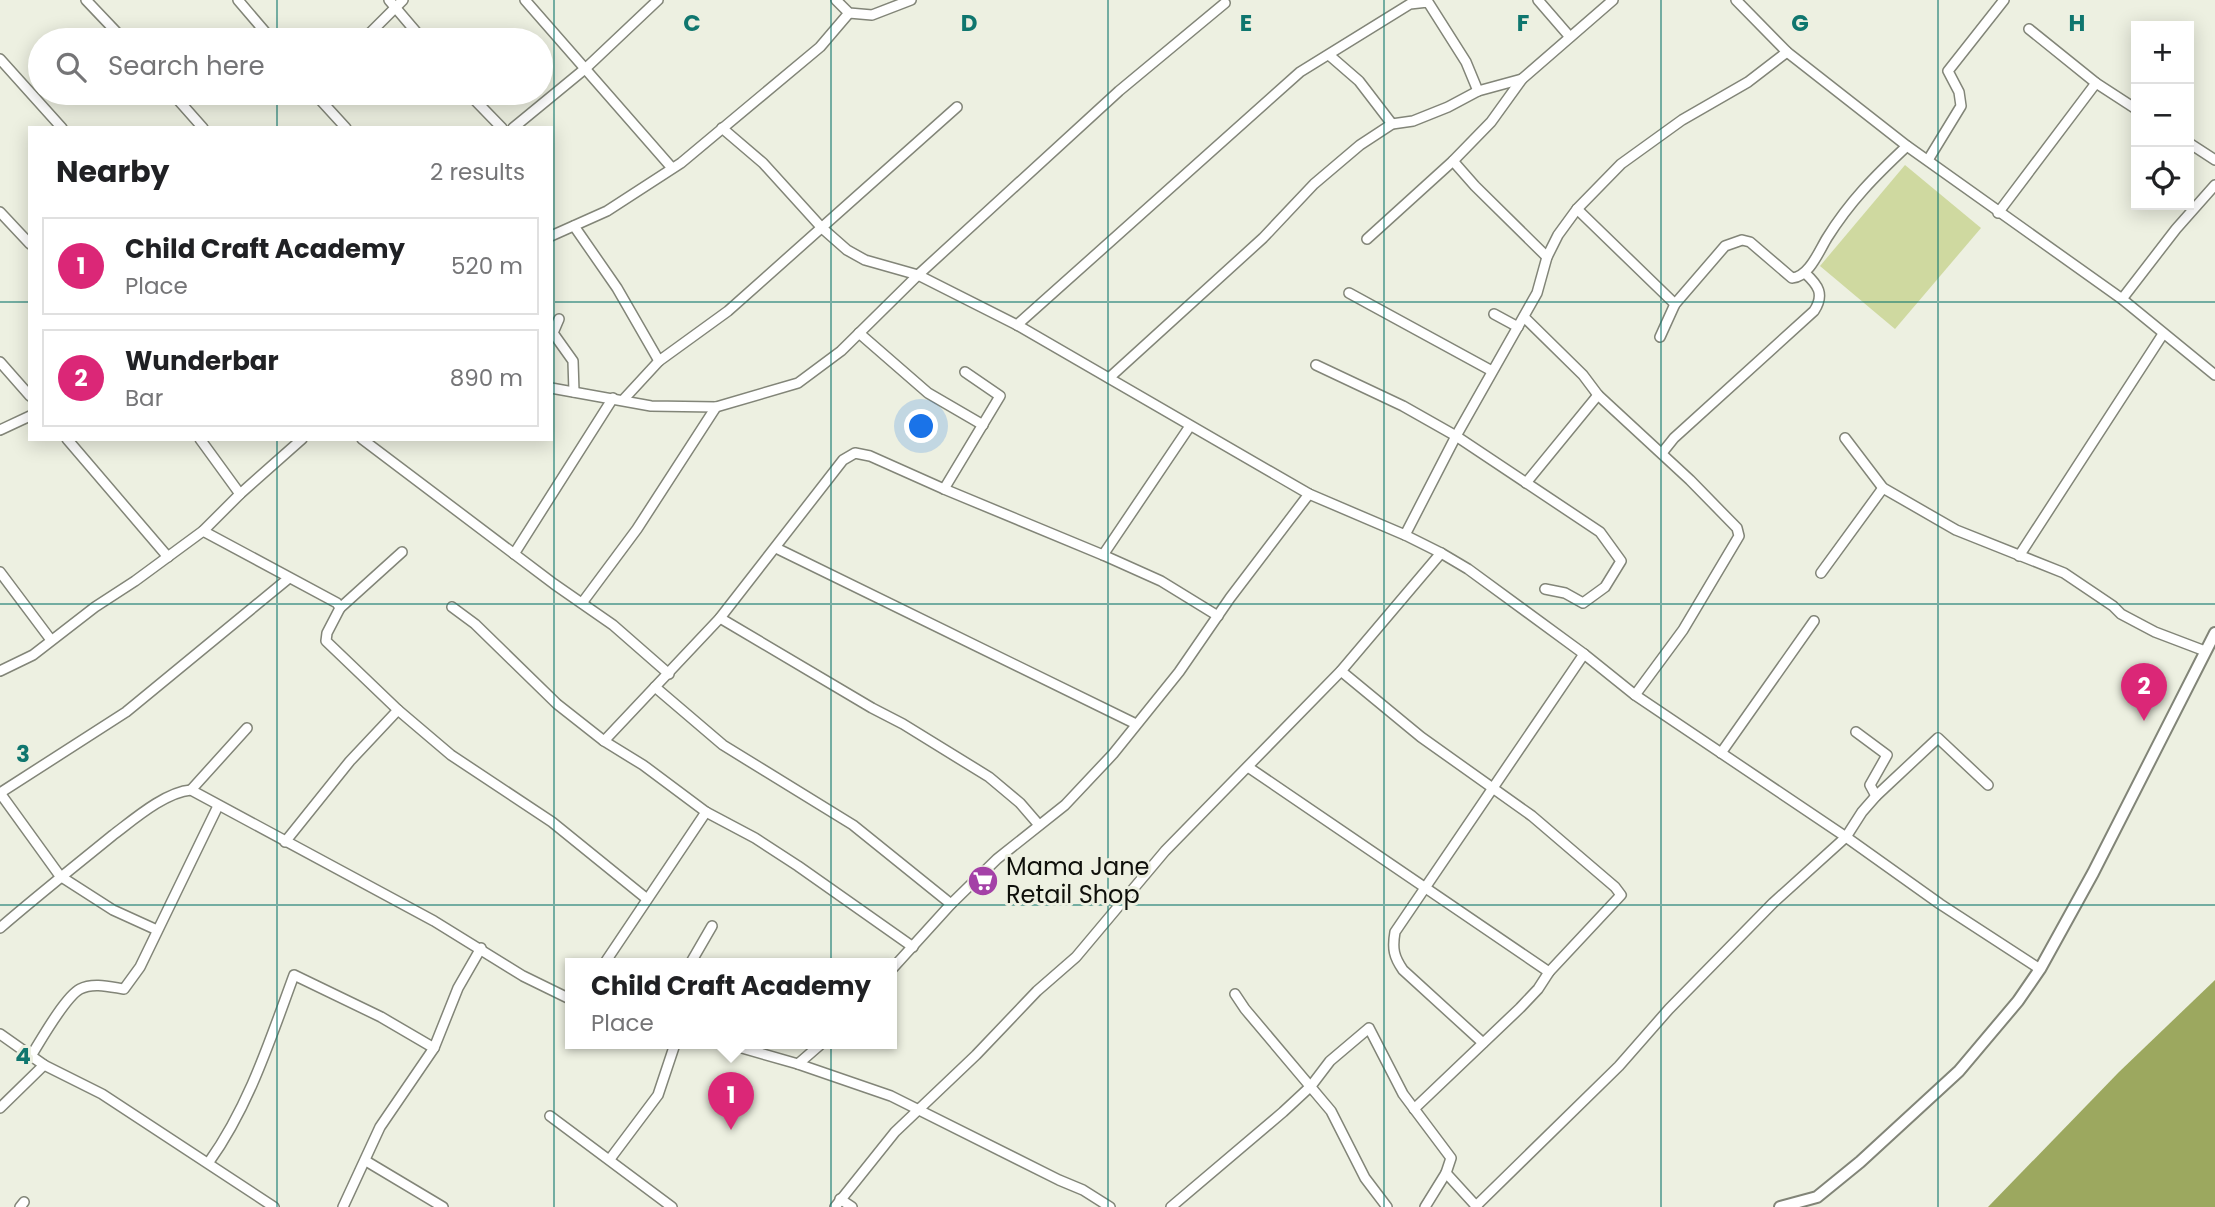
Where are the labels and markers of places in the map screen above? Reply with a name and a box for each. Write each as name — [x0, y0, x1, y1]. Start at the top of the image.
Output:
pin: 2 — [2121, 663, 2167, 721]
place label: Mama Jane Retail Shop — [1006, 850, 1149, 911]
supermarket icon: Mama Jane Retail Shop — [966, 864, 1000, 898]
pin: 1 — [708, 1072, 754, 1130]

